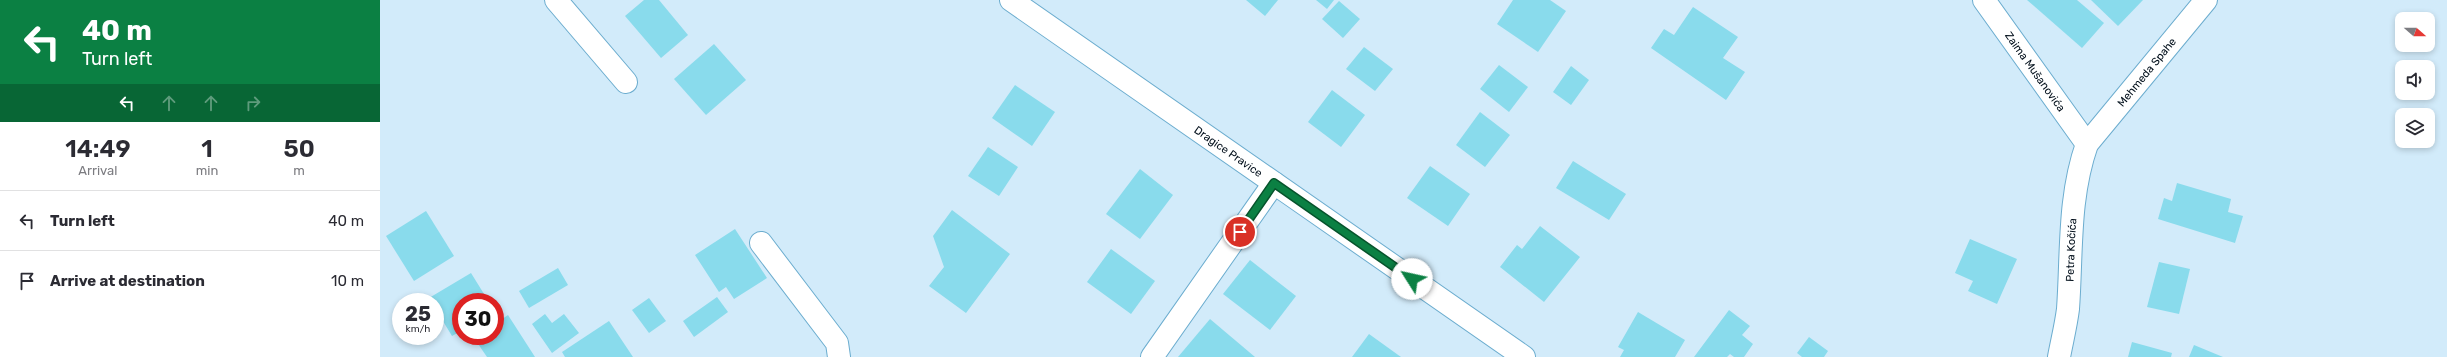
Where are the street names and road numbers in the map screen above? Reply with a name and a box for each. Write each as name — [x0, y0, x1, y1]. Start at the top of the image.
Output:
street label: Zaima Mušanovića — [2002, 30, 2068, 114]
street label: Mehmeda Spahe — [2115, 35, 2179, 109]
street label: Dragice Pravice — [1192, 124, 1265, 180]
street label: Petra Kočića — [2063, 218, 2079, 282]

